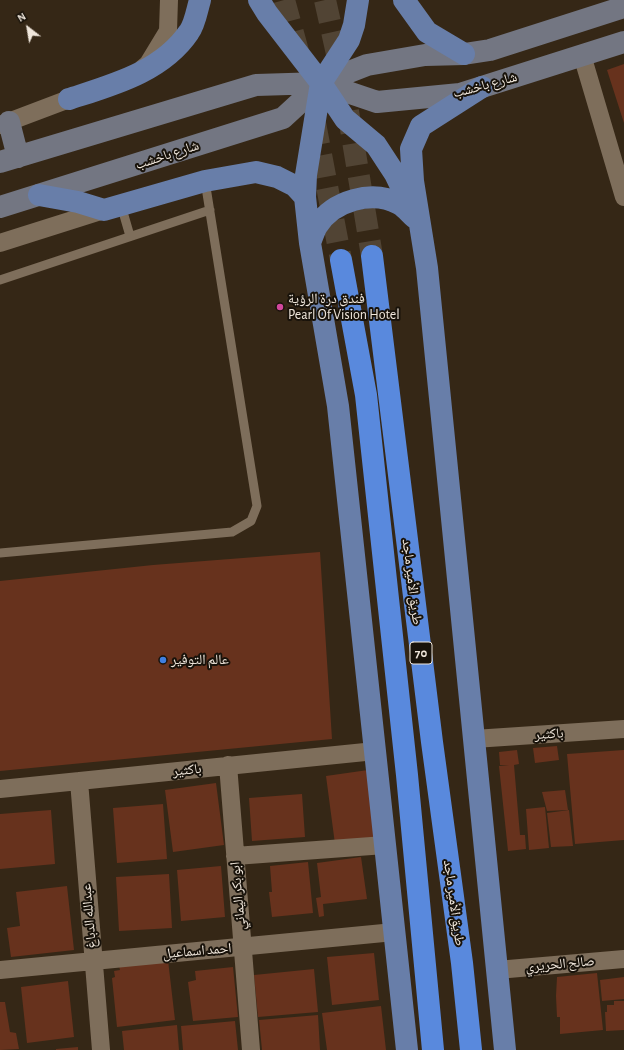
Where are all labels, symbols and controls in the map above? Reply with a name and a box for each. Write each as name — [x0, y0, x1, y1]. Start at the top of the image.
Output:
north arrow — [8, 8, 48, 48]
text: N — [15, 11, 28, 24]
street label: شارع باخشب — [451, 68, 519, 102]
street label: شارع باخشب — [133, 137, 201, 173]
place label: فندق درة الرؤية Pearl Of Vision Hotel — [288, 291, 400, 324]
marker: فندق درة الرؤية Pearl Of Vision Hotel — [275, 302, 285, 312]
street label: طريق الأمير ماجد — [398, 538, 426, 626]
road number: 70 — [410, 642, 432, 664]
place label: عالم التوفير — [171, 652, 229, 668]
marker: عالم التوفير — [158, 655, 168, 665]
street label: باكثير — [534, 725, 564, 743]
street label: باكثير — [172, 760, 202, 780]
street label: طريق الأمير ماجد — [440, 859, 468, 947]
street label: ابو بكر اليماني — [227, 861, 249, 931]
street label: عبدالله الدباغ — [78, 883, 100, 949]
street label: احمد اسماعيل — [162, 940, 232, 962]
street label: صالح الحريري — [525, 953, 595, 975]

